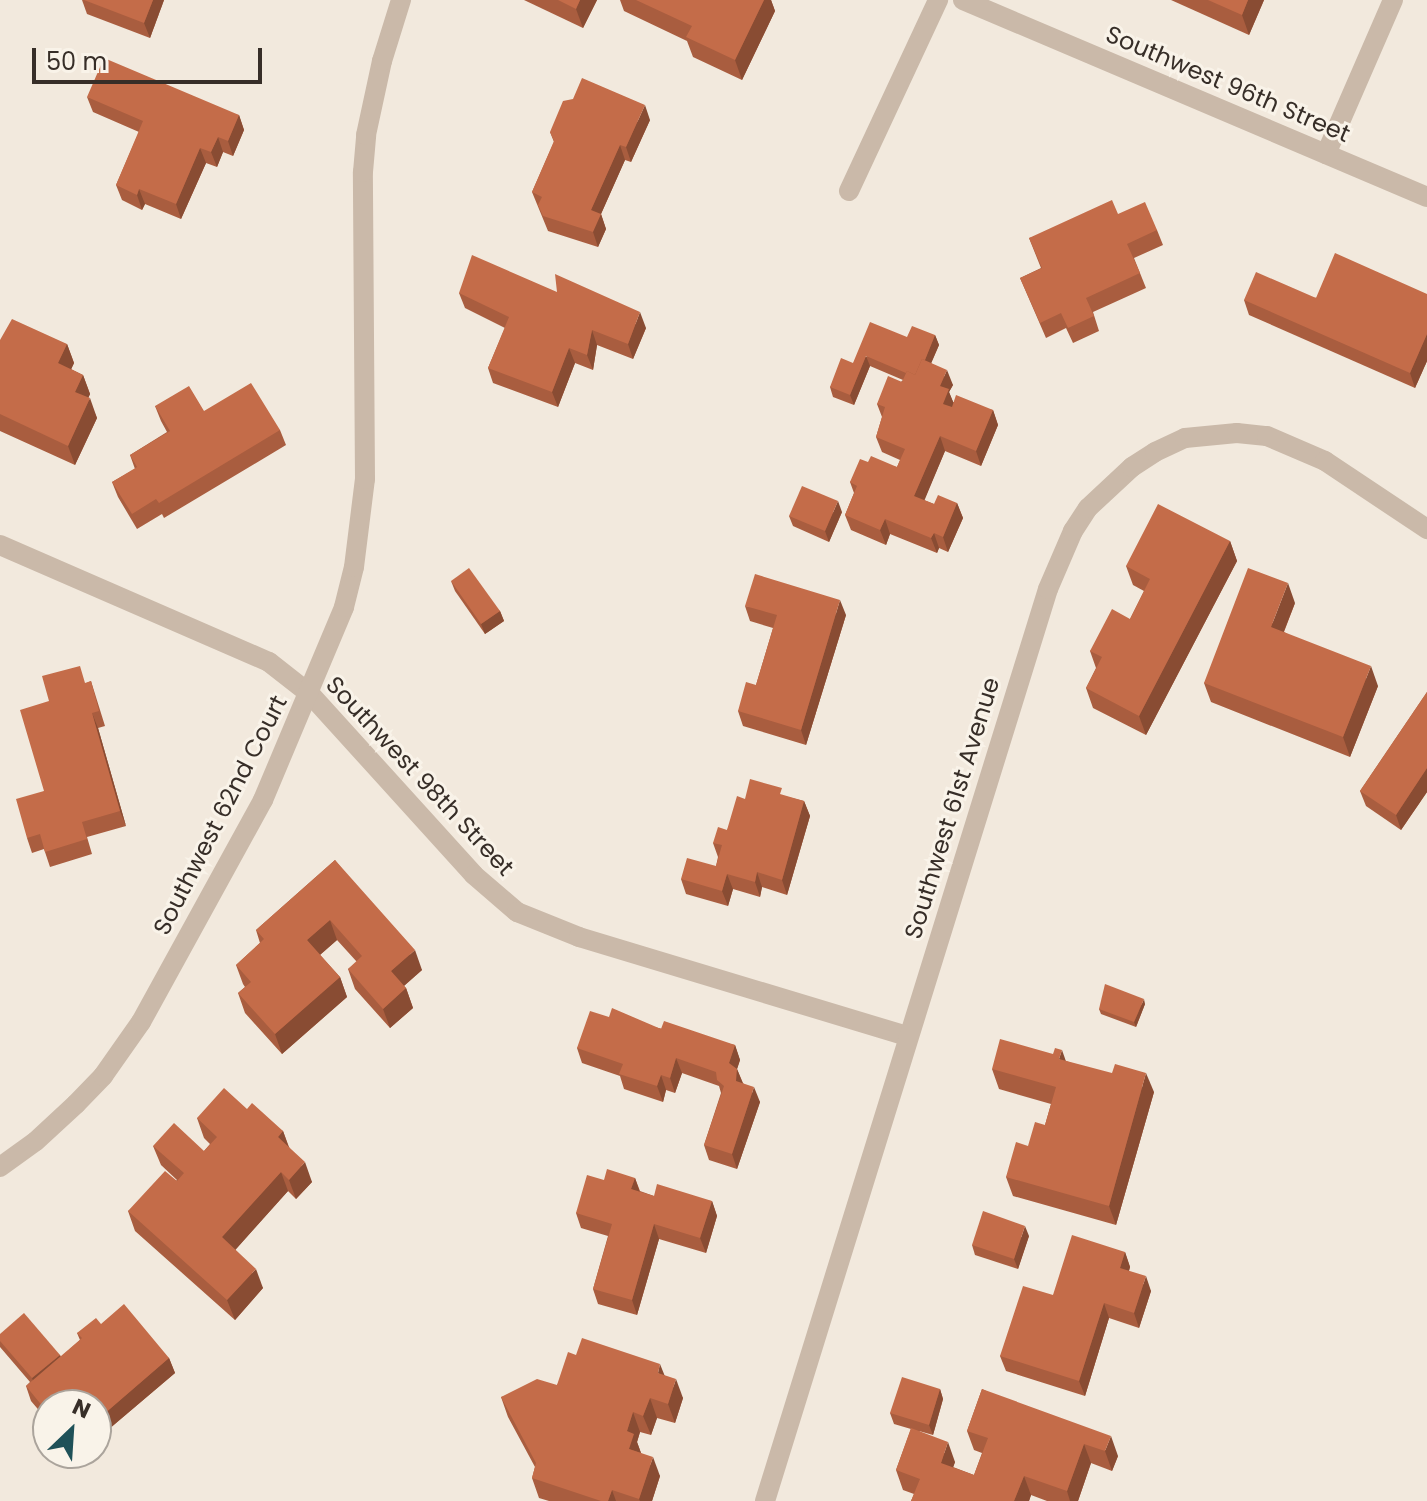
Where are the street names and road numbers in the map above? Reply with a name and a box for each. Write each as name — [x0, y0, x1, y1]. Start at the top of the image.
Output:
street label: Southwest 96th Street — [1102, 20, 1354, 148]
street label: Southwest 98th Street — [320, 670, 520, 882]
street label: Southwest 61st Avenue — [898, 674, 1006, 942]
street label: Southwest 62nd Court — [147, 690, 293, 940]

